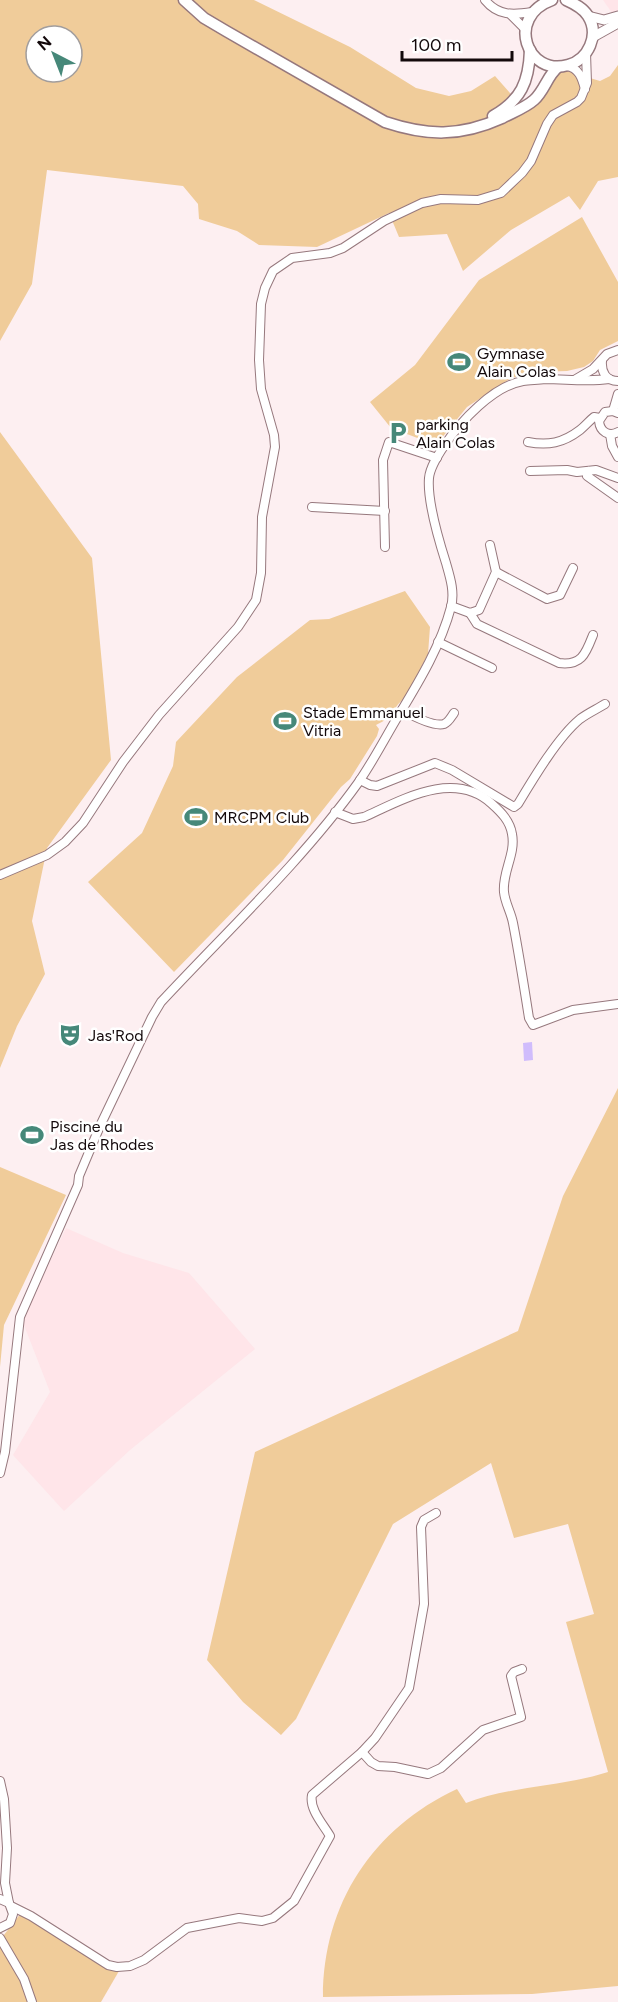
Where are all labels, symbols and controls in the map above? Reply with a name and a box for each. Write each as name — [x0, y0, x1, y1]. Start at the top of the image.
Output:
north arrow — [24, 24, 84, 84]
scale bar — [402, 24, 512, 62]
text: N — [33, 32, 55, 54]
text: 100 m — [411, 34, 461, 56]
place label: Gymnase Alain Colas — [477, 344, 556, 381]
sports icon: Gymnase Alain Colas — [446, 349, 472, 375]
place label: parking Alain Colas — [416, 415, 495, 452]
parking icon: parking Alain Colas — [385, 420, 411, 446]
place label: Stade Emmanuel Vitria — [303, 703, 424, 740]
sports icon: Stade Emmanuel Vitria — [272, 708, 298, 734]
sports icon: MRCPM Club — [183, 804, 209, 830]
place label: MRCPM Club — [214, 808, 309, 827]
theatre icon: Jas'Rod — [57, 1022, 83, 1048]
place label: Jas'Rod — [88, 1026, 144, 1045]
place label: Piscine du Jas de Rhodes — [50, 1117, 154, 1154]
sports icon: Piscine du Jas de Rhodes — [19, 1122, 45, 1148]

